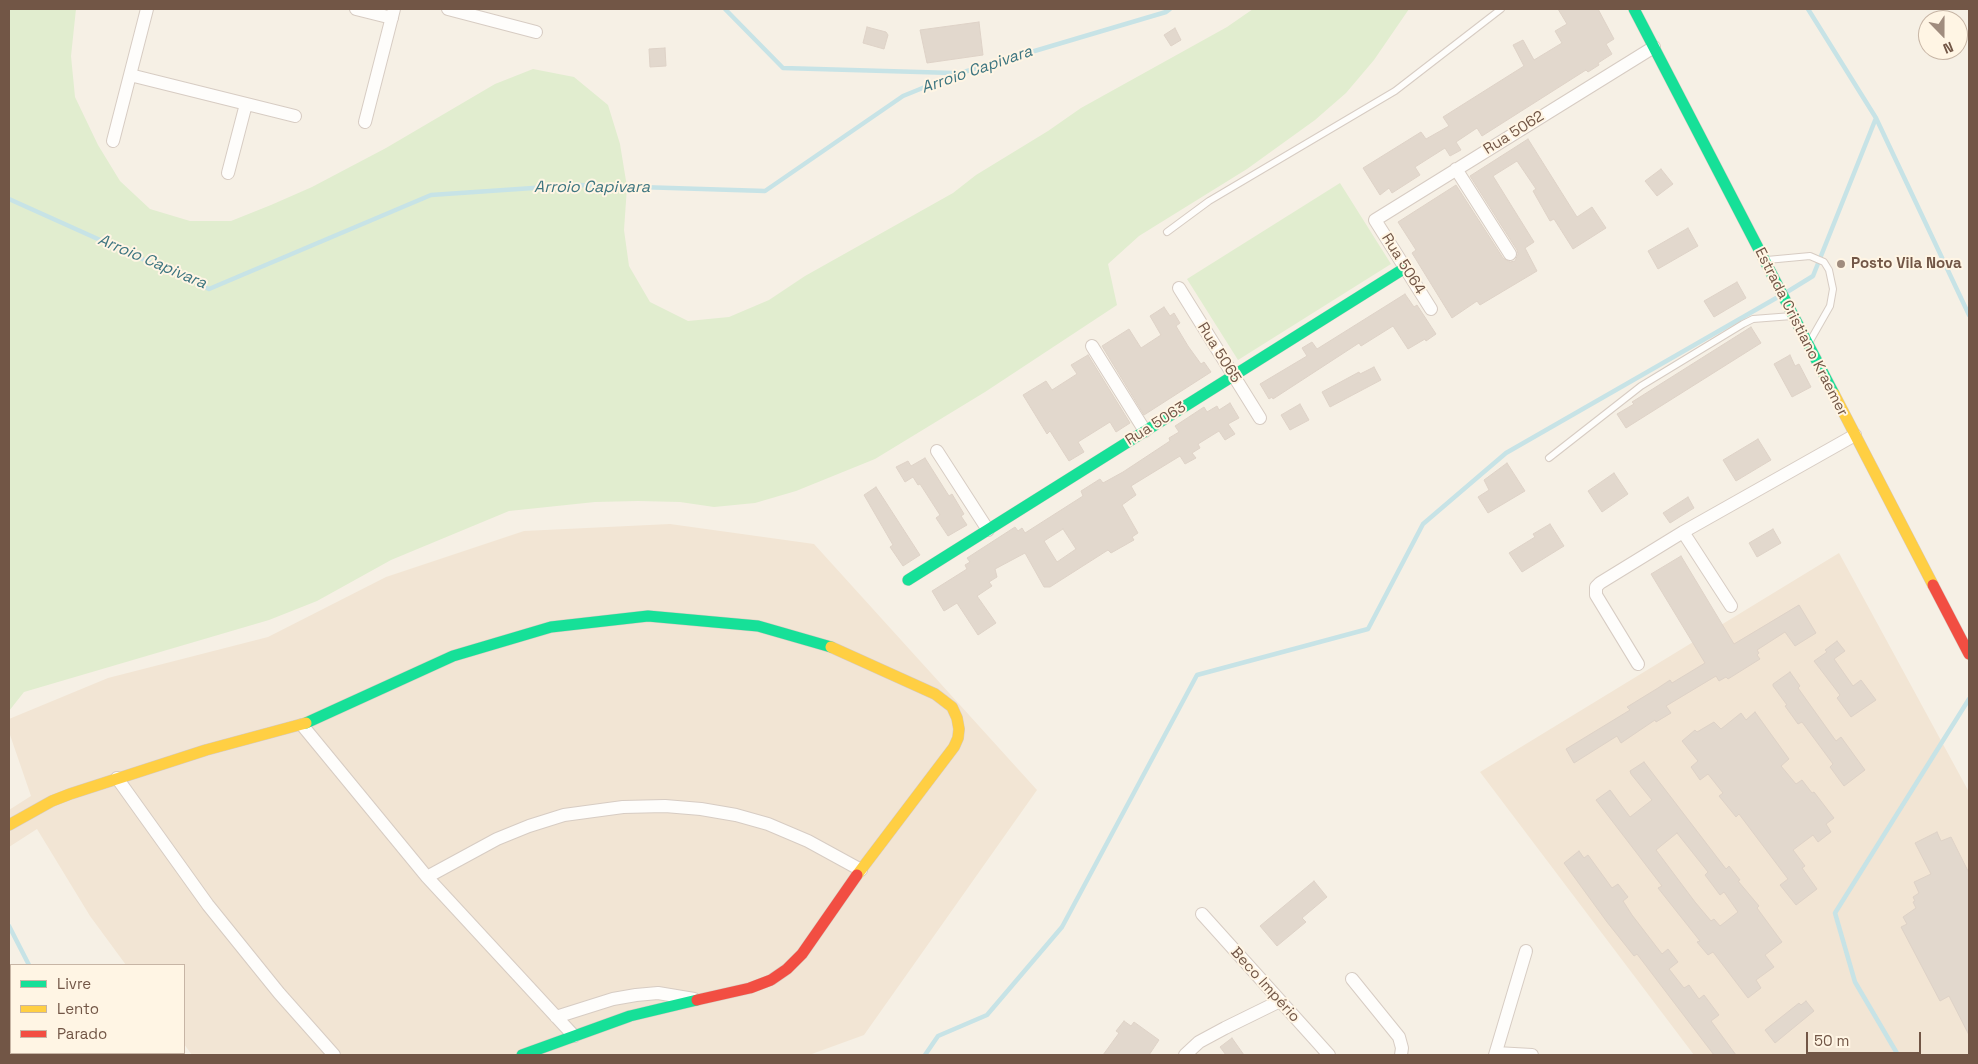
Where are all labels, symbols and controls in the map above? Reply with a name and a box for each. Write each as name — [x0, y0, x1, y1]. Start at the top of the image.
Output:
north arrow — [1918, 10, 1968, 60]
text: N — [1941, 38, 1956, 58]
water label: Arroio Capivara — [919, 42, 1035, 98]
street label: Rua 5062 — [1480, 107, 1548, 159]
water label: Arroio Capivara — [534, 178, 650, 198]
street label: Rua 5064 — [1377, 230, 1429, 298]
water label: Arroio Capivara — [95, 231, 209, 293]
street label: Estrada Cristiano Kraemer — [1751, 245, 1851, 419]
place label: Posto Vila Nova — [1851, 255, 1962, 273]
marker: Posto Vila Nova — [1835, 258, 1847, 270]
street label: Rua 5065 — [1193, 319, 1245, 387]
street label: Rua 5063 — [1122, 398, 1190, 450]
street label: Beco Império — [1227, 944, 1303, 1026]
legend — [10, 964, 185, 1054]
text: Livre — [57, 974, 91, 993]
text: Lento — [57, 999, 99, 1018]
scale bar — [1808, 1022, 1923, 1054]
text: Parado — [57, 1024, 107, 1043]
text: 50 m — [1814, 1031, 1849, 1050]

